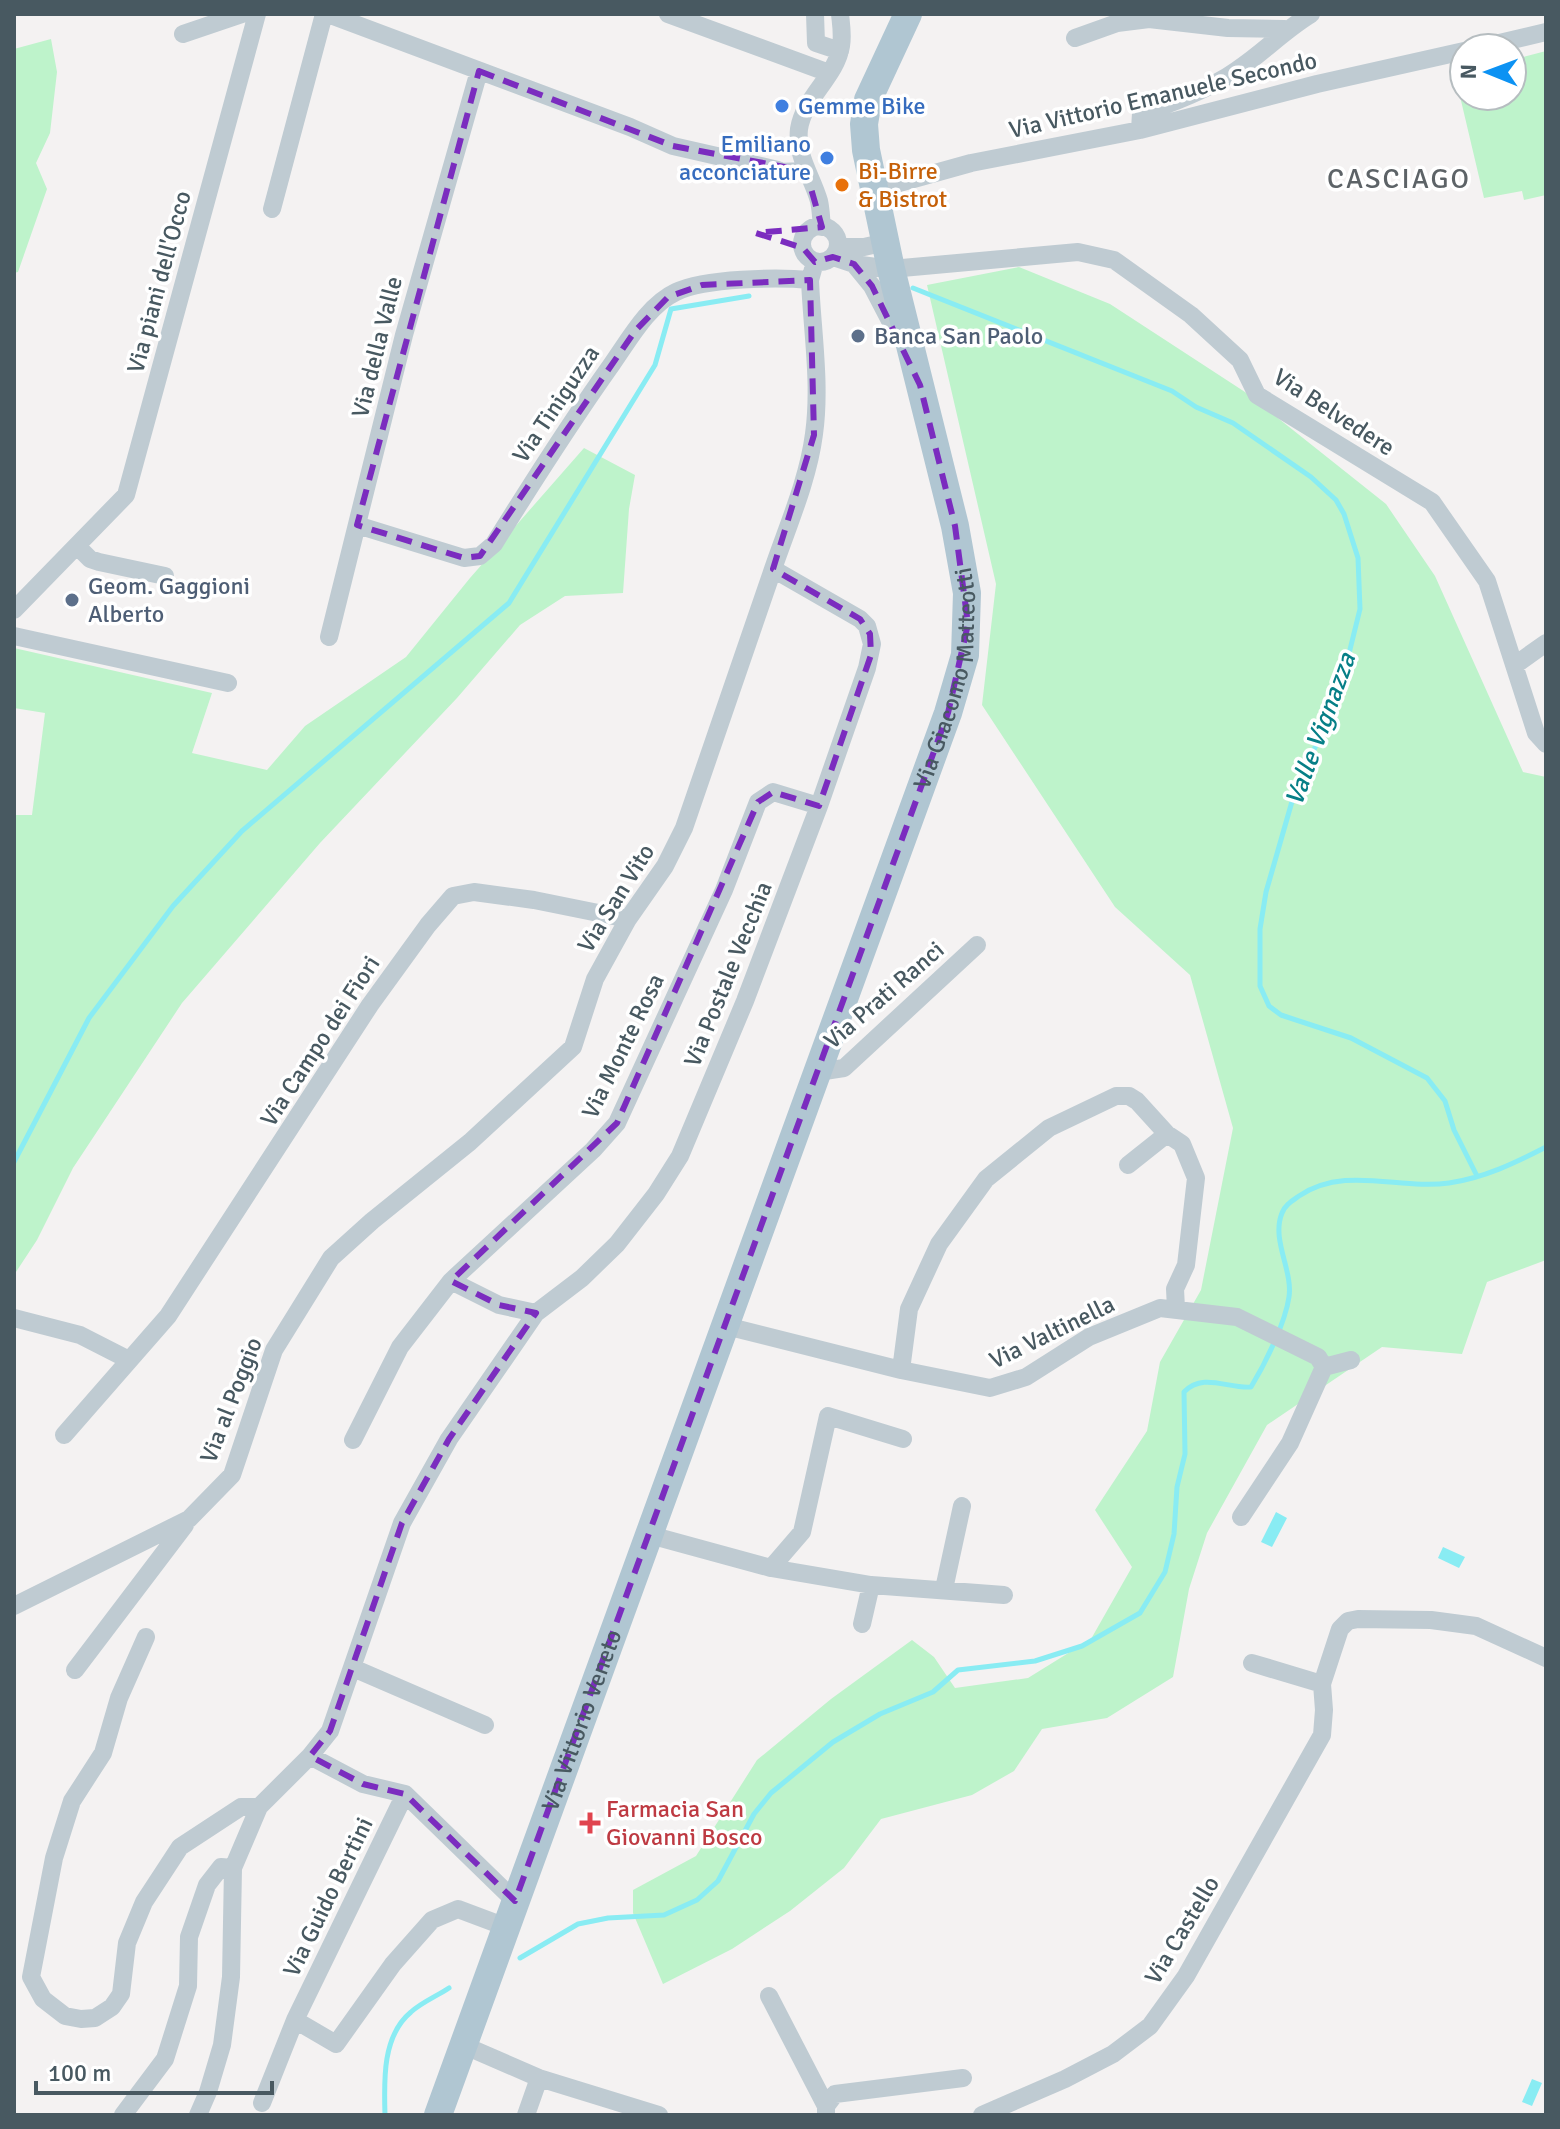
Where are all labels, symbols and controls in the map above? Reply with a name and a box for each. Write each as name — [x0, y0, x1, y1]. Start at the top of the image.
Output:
north arrow — [1448, 32, 1528, 112]
street label: Via Vittorio Emanuele Secondo — [1006, 45, 1320, 145]
text: N — [1455, 64, 1482, 80]
place label: Gemme Bike — [798, 91, 926, 121]
marker: Gemme Bike — [773, 97, 791, 115]
place label: Emiliano acconciature — [679, 129, 811, 187]
marker: Emiliano acconciature — [818, 149, 836, 167]
place label: Bi-Birre & Bistrot — [858, 156, 947, 214]
district label: CASCIAGO — [1327, 162, 1471, 196]
marker: Bi-Birre & Bistrot — [833, 176, 851, 194]
street label: Via piani dell'Occo — [120, 188, 198, 376]
street label: Via della Valle — [345, 273, 409, 421]
place label: Banca San Paolo — [874, 321, 1043, 351]
marker: Banca San Paolo — [849, 327, 867, 345]
street label: Via Tiniguzza — [506, 340, 606, 468]
street label: Via Belvedere — [1268, 362, 1400, 462]
street label: Via Giacomo Matteotti — [907, 565, 982, 793]
place label: Geom. Gaggioni Alberto — [88, 571, 250, 629]
marker: Geom. Gaggioni Alberto — [63, 591, 81, 609]
water label: Valle Vignazza — [1279, 648, 1364, 810]
street label: Via San Vito — [571, 838, 661, 958]
street label: Via Postale Vecchia — [677, 877, 779, 1071]
street label: Via Prati Ranci — [818, 935, 950, 1055]
street label: Via Campo dei Fiori — [254, 950, 386, 1132]
street label: Via Monte Rosa — [575, 969, 671, 1123]
street label: Via Valtinella — [984, 1289, 1120, 1375]
street label: Via al Poggio — [193, 1333, 269, 1467]
street label: Via Vittorio Veneto — [535, 1625, 628, 1815]
place label: Farmacia San Giovanni Bosco — [606, 1794, 762, 1852]
street label: Via Guido Bertini — [276, 1812, 380, 1982]
marker: Farmacia San Giovanni Bosco — [581, 1814, 599, 1832]
street label: Via Castello — [1138, 1870, 1226, 1990]
scale bar — [36, 2045, 272, 2095]
text: 100 m — [48, 2058, 111, 2088]

